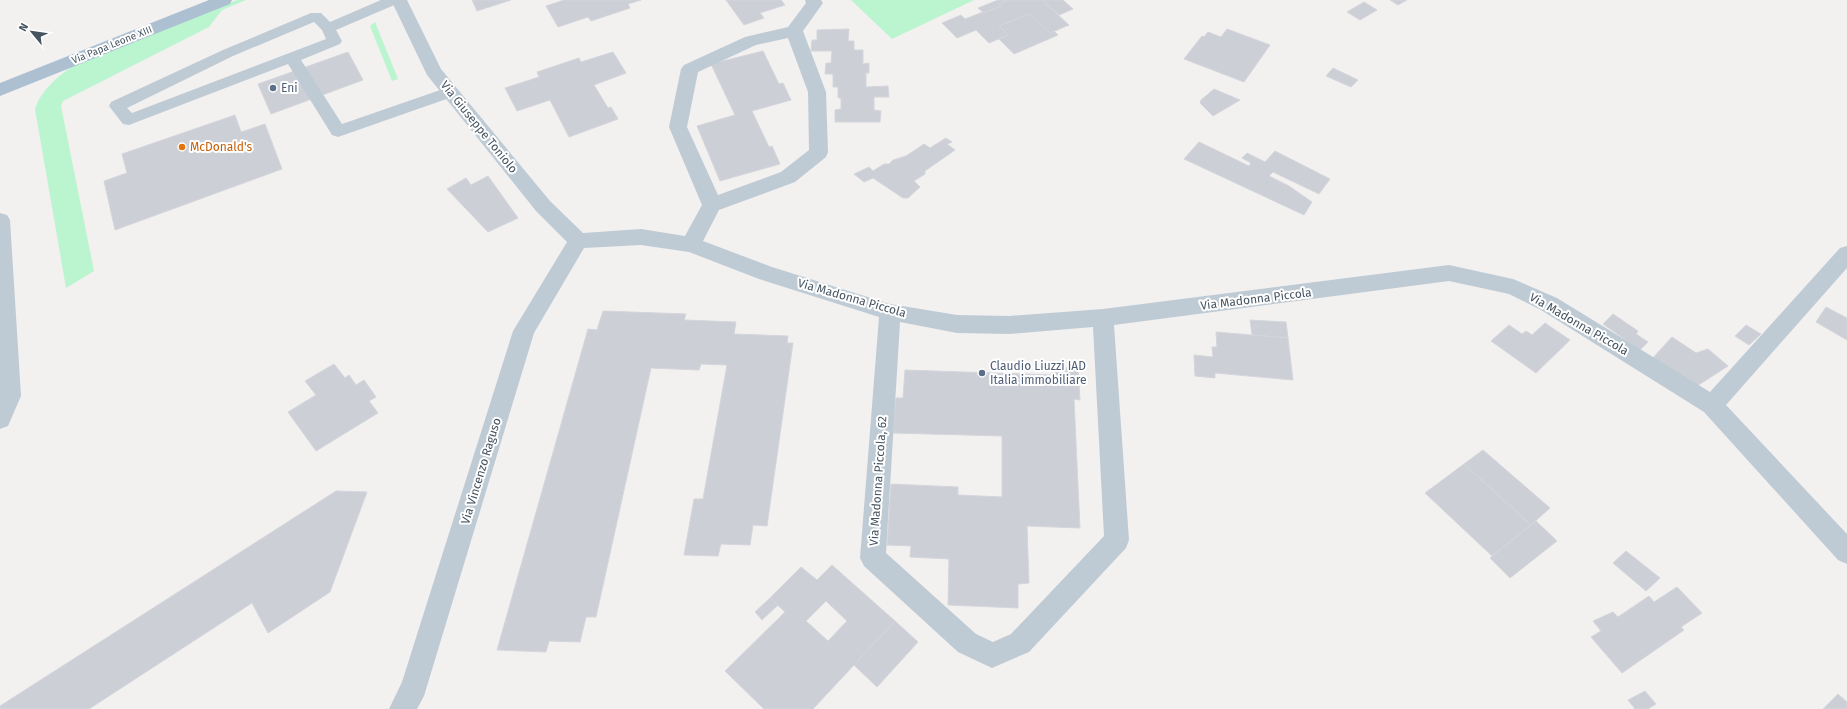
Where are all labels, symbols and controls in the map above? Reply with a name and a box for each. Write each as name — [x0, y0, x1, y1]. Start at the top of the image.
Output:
north arrow — [12, 12, 52, 52]
text: N — [16, 21, 31, 34]
street label: Via Papa Leone XIII — [70, 23, 154, 67]
street label: Via Giuseppe Toniolo — [438, 78, 520, 176]
place label: Eni — [281, 81, 298, 95]
marker: Eni — [268, 83, 278, 93]
place label: McDonald's — [190, 140, 252, 154]
marker: McDonald's — [177, 142, 187, 152]
street label: Via Madonna Piccola — [796, 276, 908, 320]
street label: Via Madonna Piccola — [1200, 285, 1312, 313]
street label: Via Madonna Piccola — [1527, 290, 1631, 358]
place label: Claudio Liuzzi IAD Italia immobiliare — [990, 359, 1087, 387]
marker: Claudio Liuzzi IAD Italia immobiliare — [977, 368, 987, 378]
street label: Via Vincenzo Raguso — [458, 416, 504, 526]
street label: Via Madonna Piccola, 62 — [866, 416, 890, 546]

